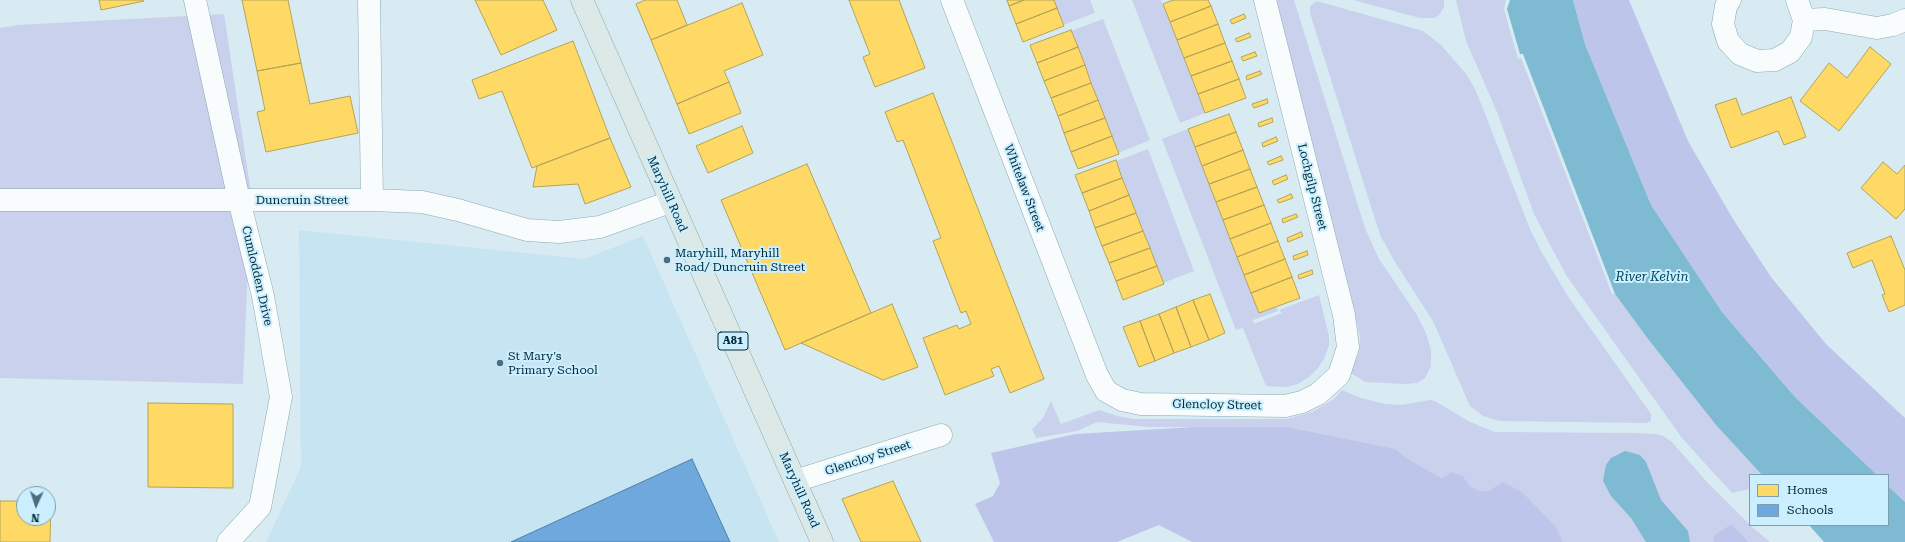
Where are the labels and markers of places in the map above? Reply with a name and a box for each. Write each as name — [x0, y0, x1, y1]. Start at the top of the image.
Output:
place label: Maryhill, Maryhill Road/ Duncruin Street — [675, 246, 805, 274]
marker: Maryhill, Maryhill Road/ Duncruin Street — [662, 255, 672, 265]
place label: St Mary's Primary School — [508, 349, 598, 377]
marker: St Mary's Primary School — [495, 358, 505, 368]

